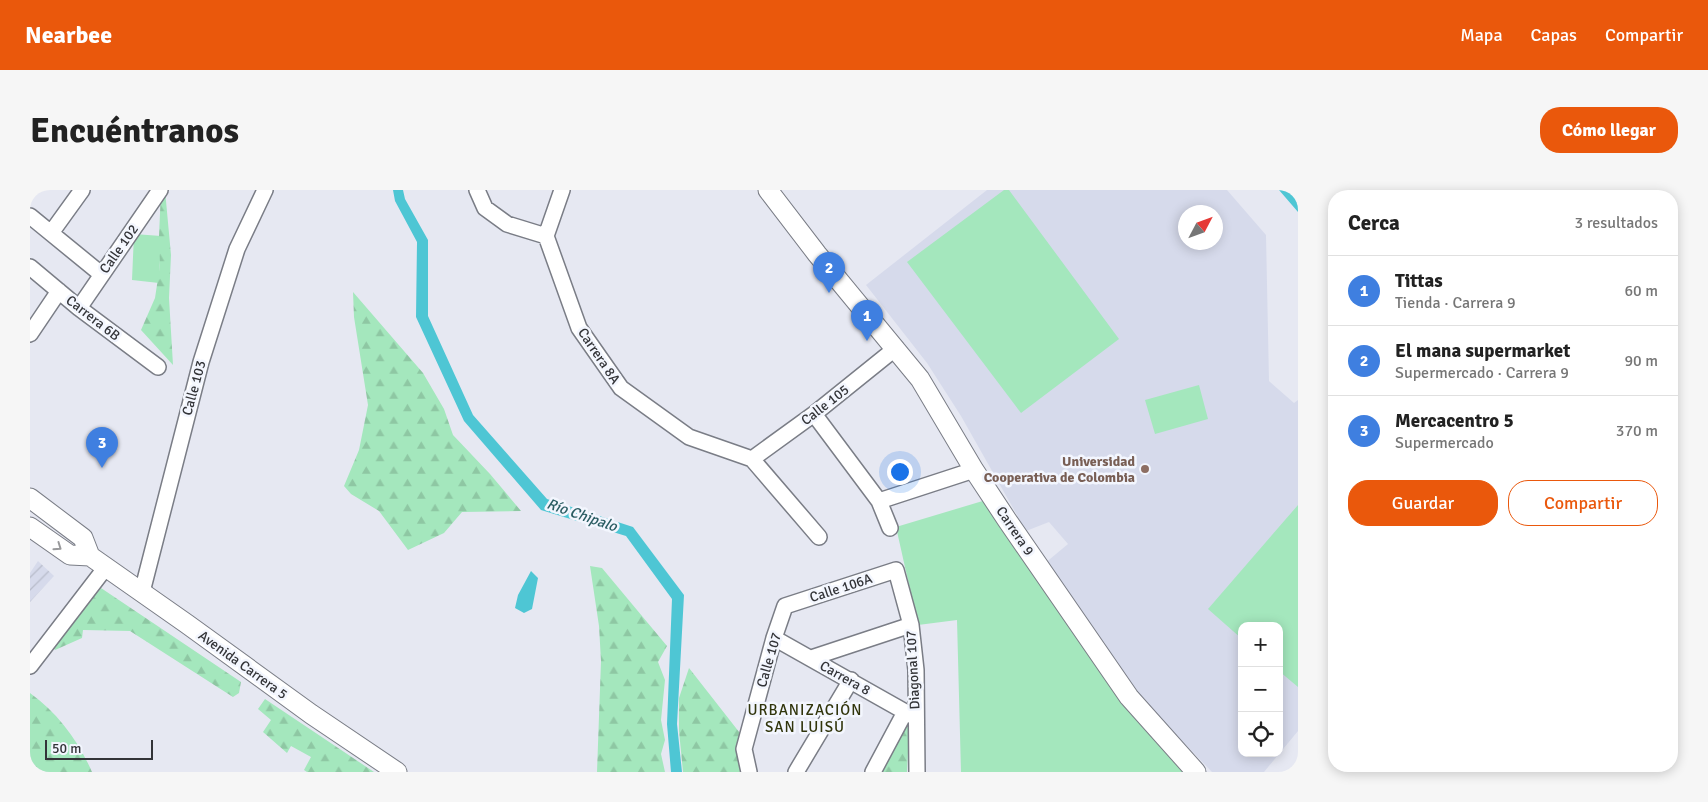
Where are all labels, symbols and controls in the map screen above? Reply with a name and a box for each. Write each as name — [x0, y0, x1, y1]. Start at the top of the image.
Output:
text: Nearbee — [25, 20, 112, 50]
text: Mapa — [1460, 24, 1503, 46]
text: Capas — [1531, 24, 1577, 46]
text: Compartir — [1605, 24, 1683, 46]
button: Cómo llegar — [1540, 107, 1678, 153]
text: Encuéntranos — [30, 109, 239, 152]
north arrow — [1178, 205, 1223, 250]
text: Cerca — [1348, 210, 1400, 236]
text: 3 resultados — [1575, 213, 1658, 233]
street label: Calle 102 — [96, 221, 142, 277]
pin: 2 — [813, 252, 845, 293]
text: Tittas — [1395, 269, 1443, 293]
text: 1 — [1360, 281, 1368, 301]
text: 60 m — [1624, 281, 1658, 301]
street label: Carrera 6B — [63, 292, 123, 344]
text: Tienda · Carrera 9 — [1395, 293, 1516, 313]
pin: 1 — [851, 300, 883, 341]
street label: Carrera 8A — [574, 325, 624, 388]
text: El mana supermarket — [1395, 339, 1570, 363]
text: 2 — [1360, 351, 1368, 371]
text: 90 m — [1624, 351, 1658, 371]
street label: Calle 103 — [179, 359, 209, 417]
text: Supermercado · Carrera 9 — [1395, 363, 1569, 383]
street label: Calle 105 — [798, 381, 852, 429]
text: Mercacentro 5 — [1395, 409, 1514, 433]
text: 3 — [1360, 421, 1368, 441]
text: 370 m — [1616, 421, 1658, 441]
pin: 3 — [86, 427, 118, 468]
text: Supermercado — [1395, 433, 1494, 453]
place label: Universidad Cooperativa de Colombia — [984, 453, 1135, 486]
your location — [887, 459, 913, 485]
marker: Universidad Cooperativa de Colombia — [1139, 463, 1151, 475]
button: Guardar — [1348, 480, 1498, 526]
button: Compartir — [1508, 480, 1658, 526]
water label: Río Chipalo — [545, 495, 621, 536]
street label: Carrera 9 — [992, 503, 1038, 559]
one-way arrow — [52, 541, 62, 550]
street label: Calle 106A — [808, 570, 875, 606]
map controls — [1238, 622, 1283, 757]
button: + — [1238, 622, 1283, 667]
street label: Avenida Carrera 5 — [195, 627, 291, 703]
street label: Diagonal 107 — [902, 630, 924, 710]
street label: Calle 107 — [753, 631, 785, 689]
street label: Carrera 8 — [817, 657, 873, 699]
button: − — [1238, 667, 1283, 712]
district label: URBANIZACIÓN SAN LUISÚ — [748, 700, 862, 736]
button: locate — [1238, 712, 1283, 757]
scale bar — [45, 737, 152, 760]
text: 50 m — [52, 740, 81, 757]

